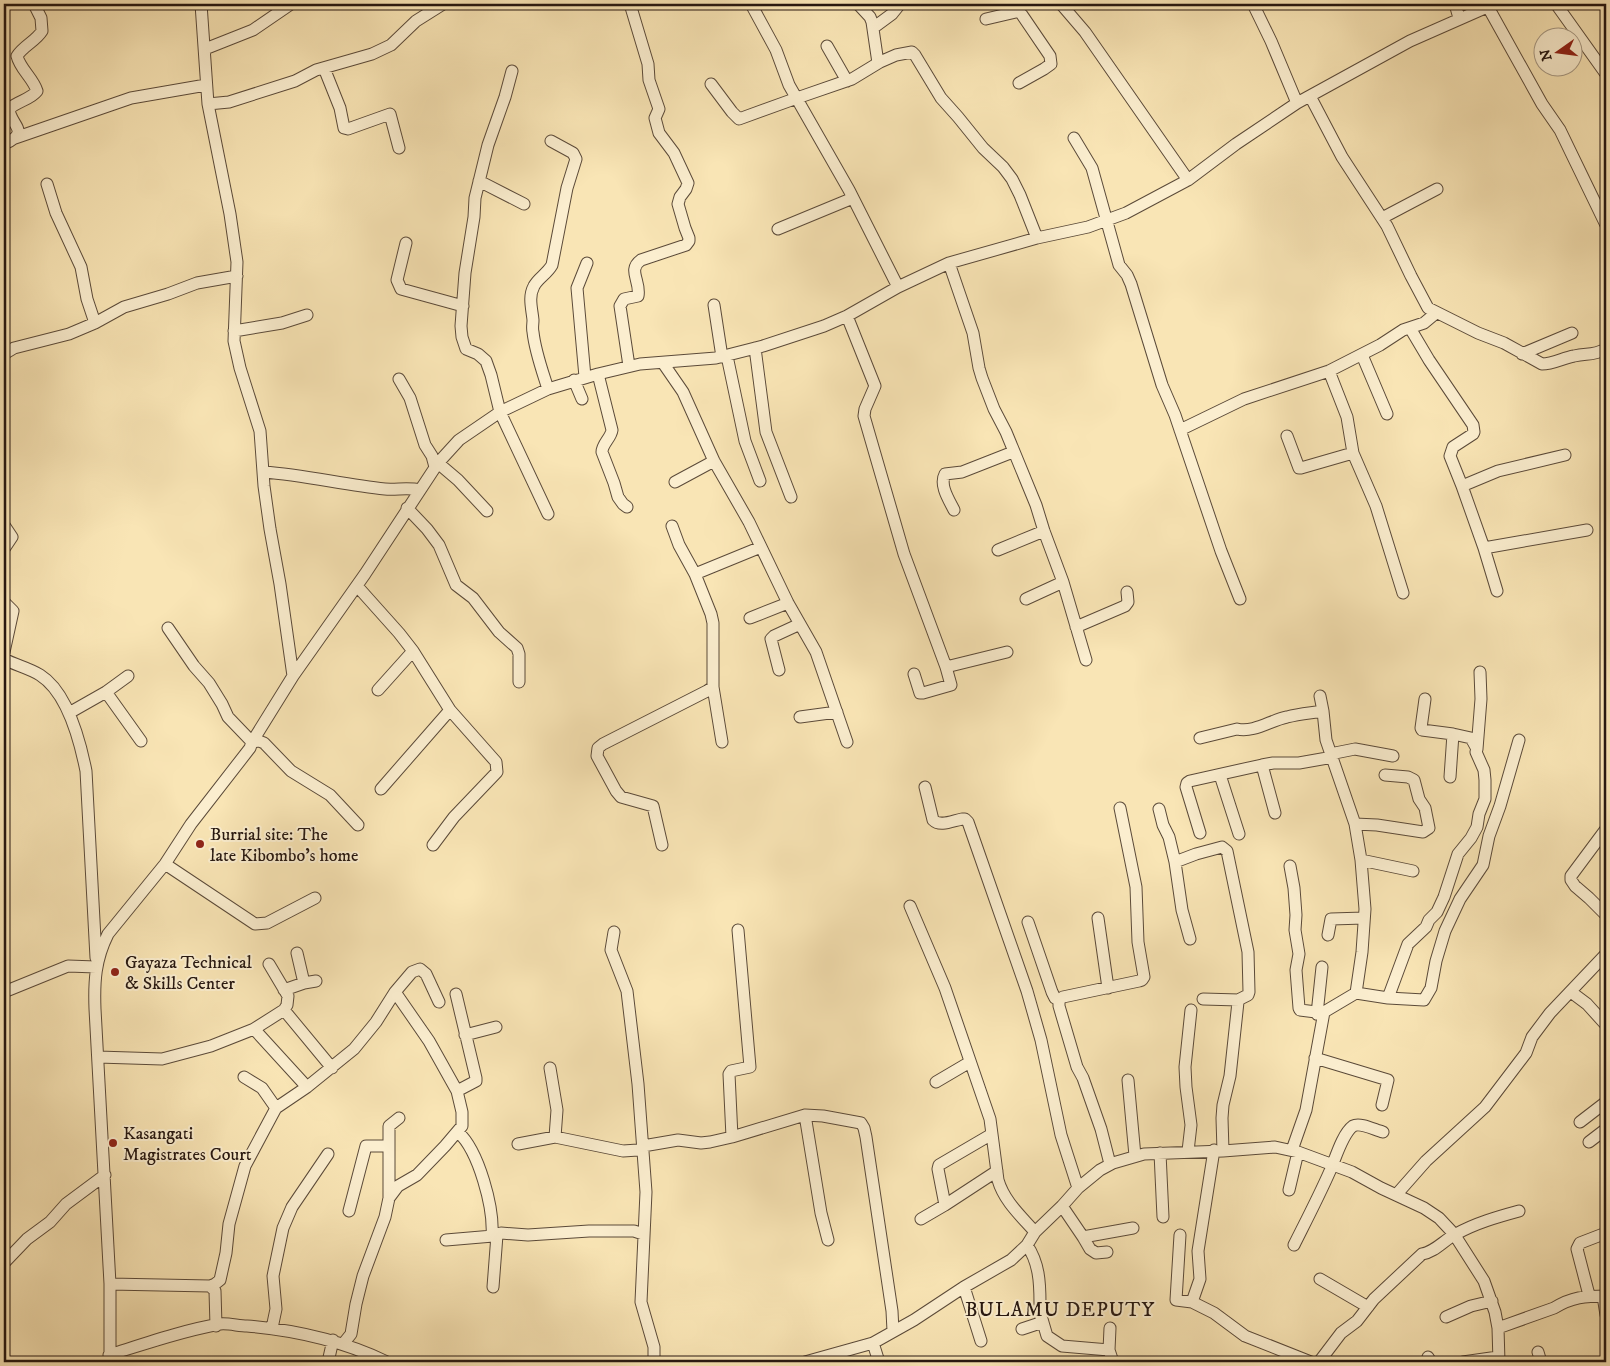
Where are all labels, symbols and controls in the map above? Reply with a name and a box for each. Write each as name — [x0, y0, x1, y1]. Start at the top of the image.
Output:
north arrow — [1532, 28, 1582, 78]
text: N — [1536, 47, 1556, 63]
place label: Burrial site: The late Kibombo's home — [210, 824, 359, 867]
marker: Burrial site: The late Kibombo's home — [194, 838, 206, 850]
place label: Gayaza Technical & Skills Center — [125, 952, 253, 995]
marker: Gayaza Technical & Skills Center — [109, 966, 121, 978]
place label: Kasangati Magistrates Court — [123, 1123, 252, 1166]
marker: Kasangati Magistrates Court — [107, 1137, 119, 1149]
district label: BULAMU DEPUTY — [965, 1298, 1155, 1323]

